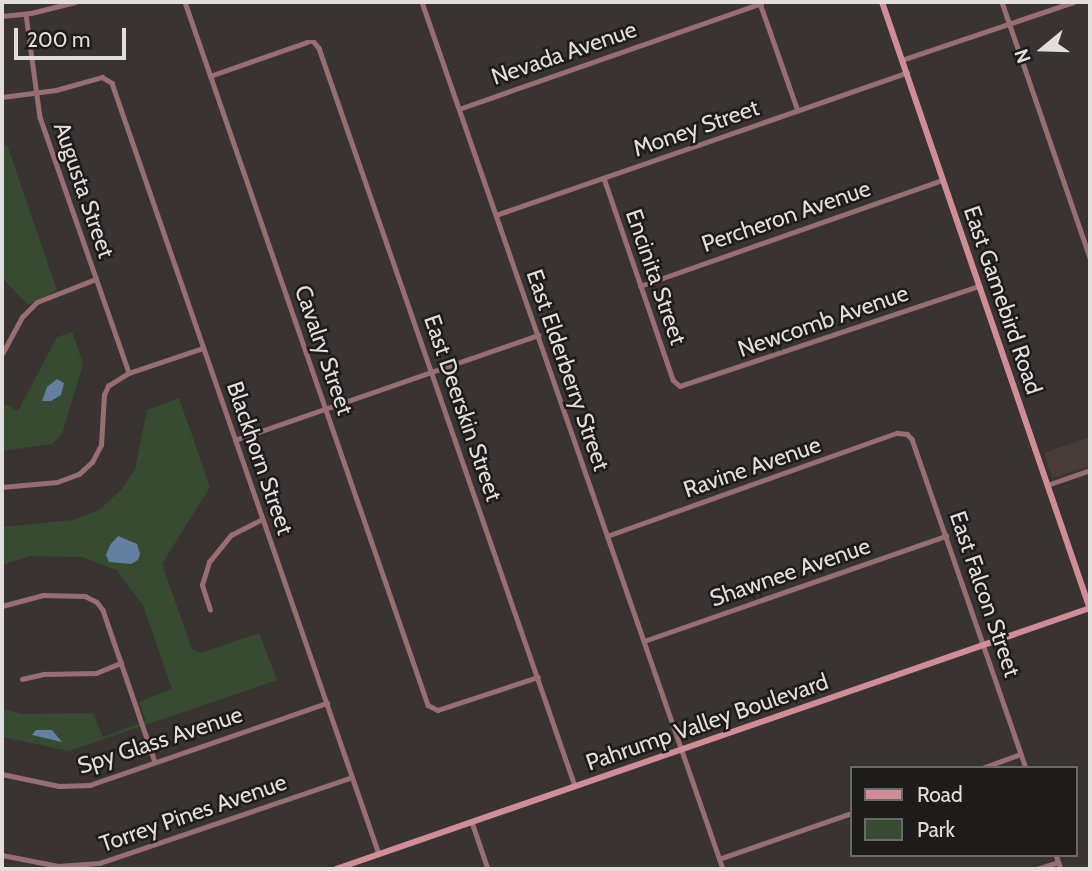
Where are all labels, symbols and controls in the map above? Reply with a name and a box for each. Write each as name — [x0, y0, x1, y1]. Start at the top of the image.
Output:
scale bar — [18, 14, 130, 58]
north arrow — [1008, 14, 1078, 84]
street label: Nevada Avenue — [488, 15, 640, 91]
text: 200 m — [27, 27, 90, 52]
text: N — [1010, 46, 1036, 66]
street label: Money Street — [629, 94, 763, 162]
street label: Augusta Street — [48, 118, 120, 262]
street label: Percheron Avenue — [698, 174, 874, 258]
street label: East Gamebird Road — [958, 202, 1048, 398]
street label: Encinita Street — [620, 206, 692, 348]
street label: East Elderberry Street — [521, 266, 615, 474]
street label: Newcomb Avenue — [734, 279, 912, 363]
street label: Cavalry Street — [289, 281, 359, 419]
street label: East Deerskin Street — [418, 311, 508, 505]
street label: Blackhorn Street — [221, 378, 299, 538]
street label: Ravine Avenue — [680, 431, 824, 503]
street label: East Falcon Street — [944, 508, 1026, 680]
street label: Shawnee Avenue — [706, 532, 874, 612]
street label: Pahrump Valley Boulevard — [582, 668, 832, 776]
street label: Spy Glass Avenue — [74, 700, 246, 780]
legend — [850, 766, 1078, 857]
street label: Torrey Pines Avenue — [96, 768, 290, 858]
text: Road — [917, 782, 963, 807]
text: Park — [917, 817, 955, 842]

